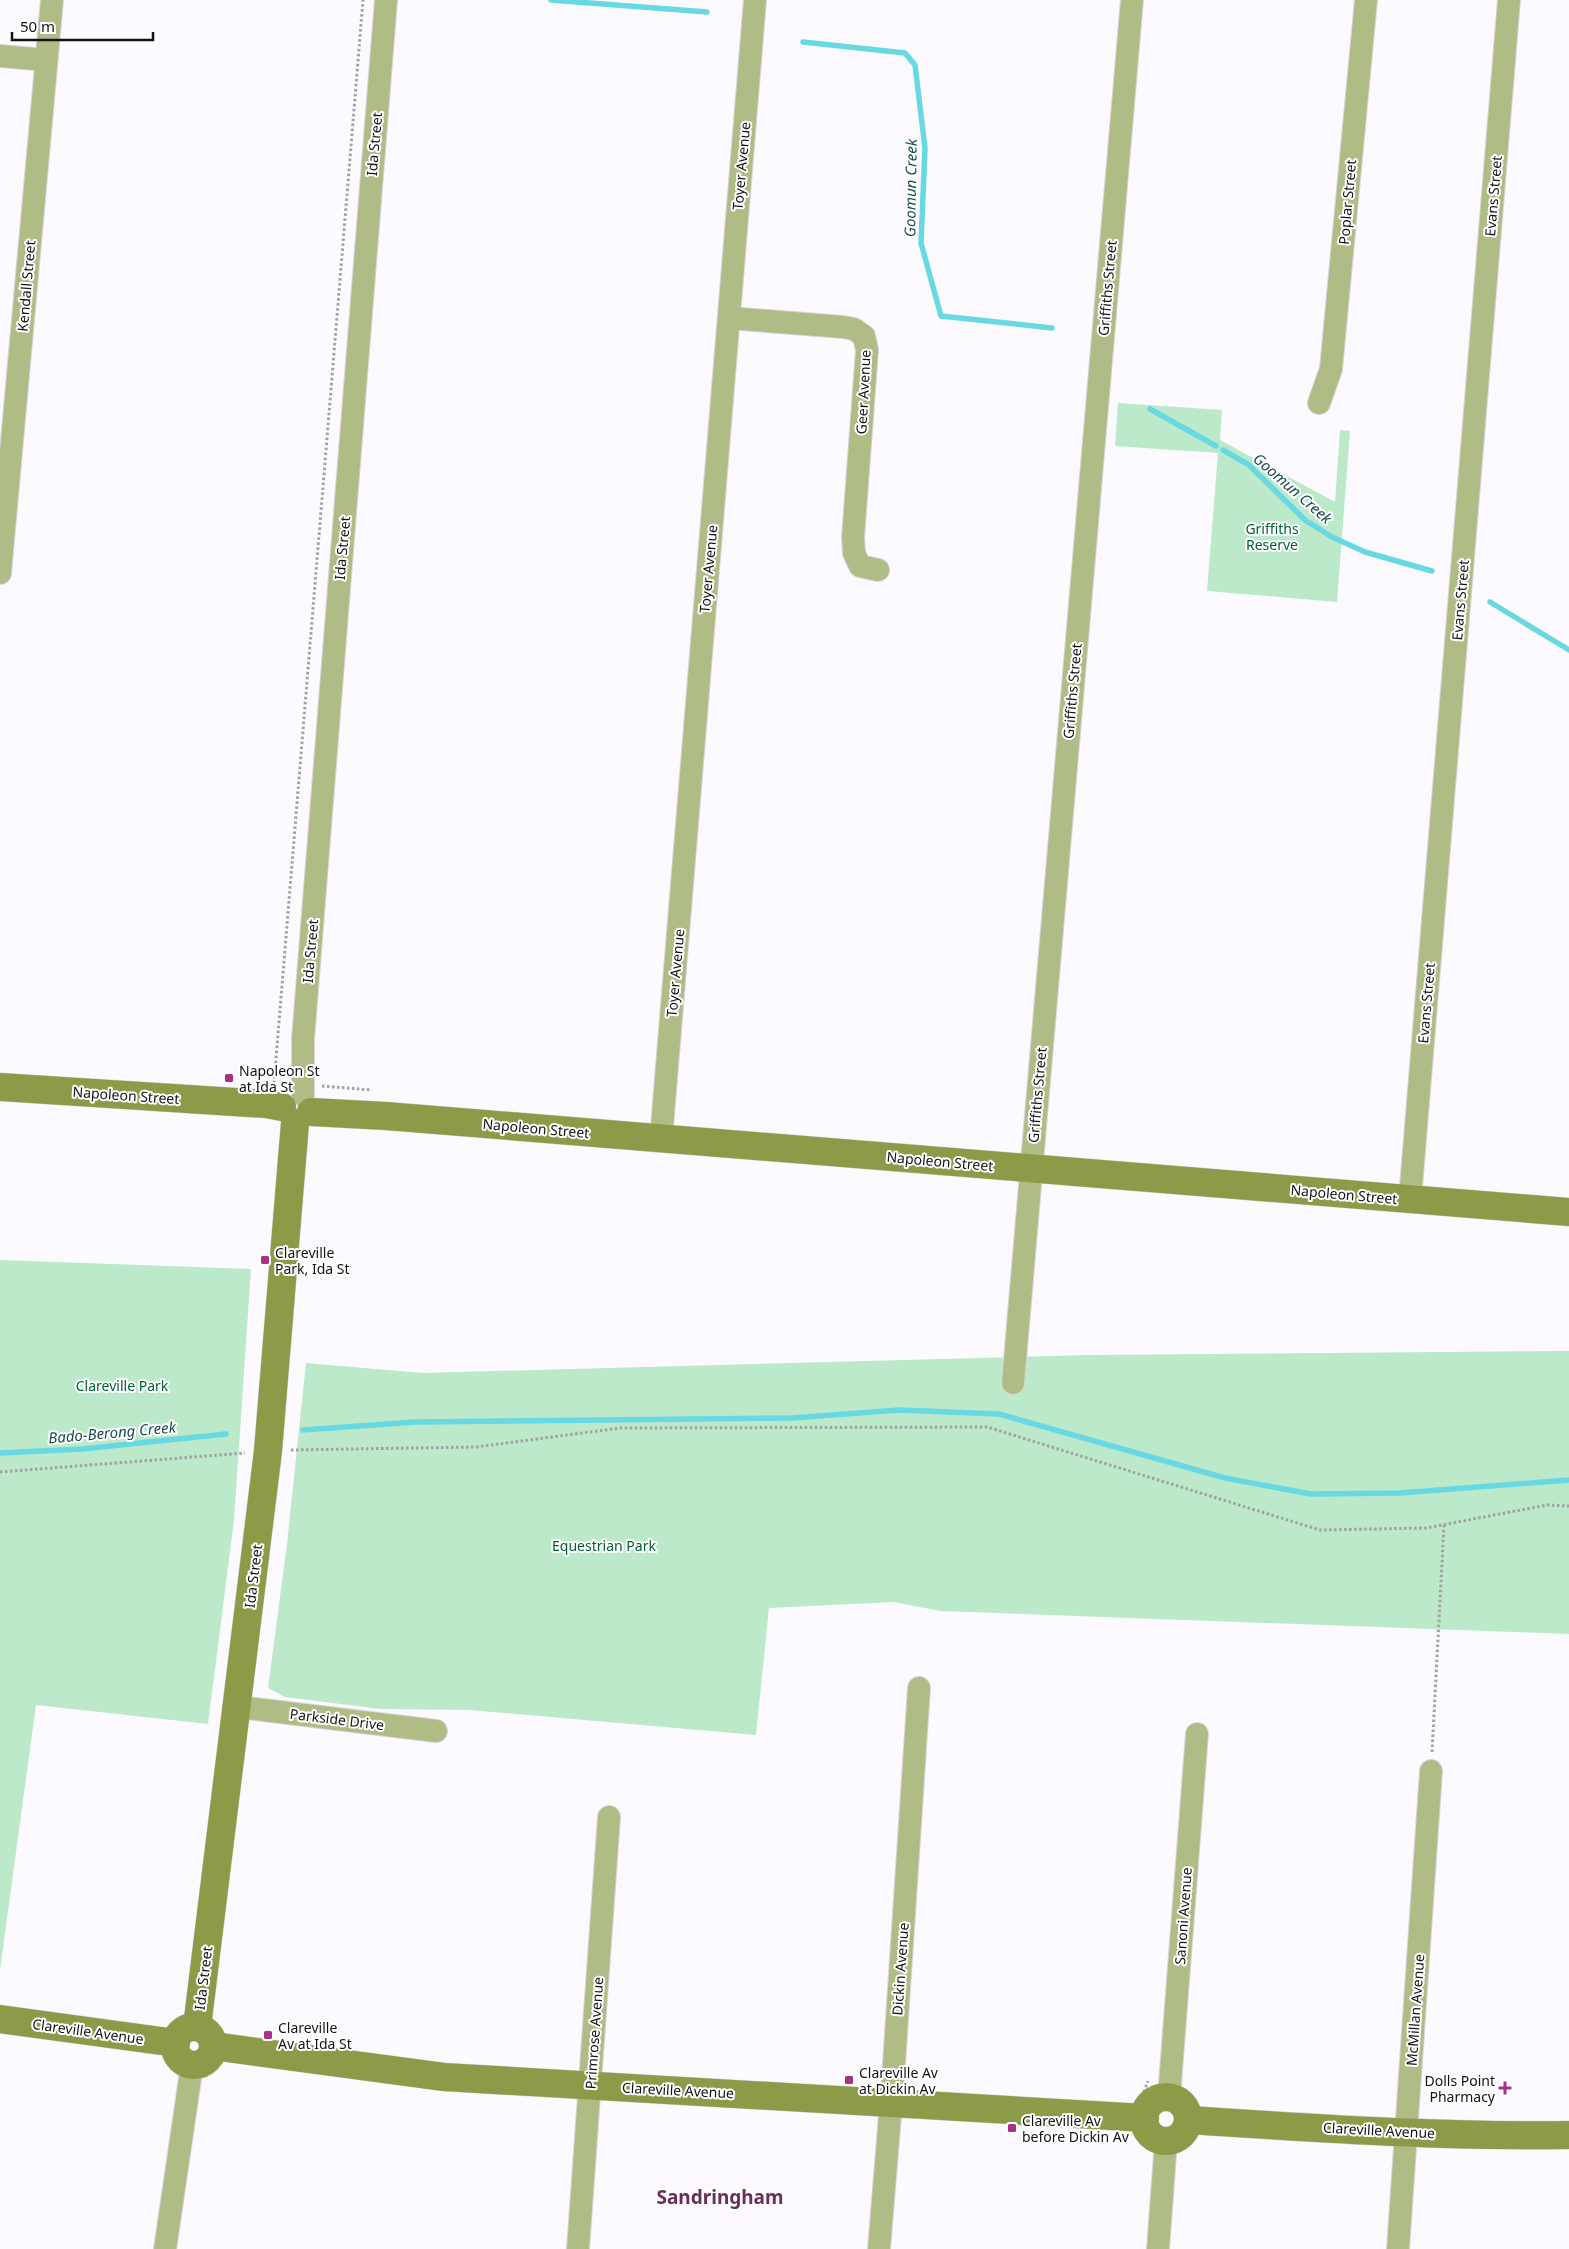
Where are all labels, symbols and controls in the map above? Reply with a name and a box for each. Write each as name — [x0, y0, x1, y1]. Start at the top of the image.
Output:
scale bar — [12, 10, 154, 42]
text: 50 m — [20, 16, 55, 36]
street label: Ida Street — [362, 111, 386, 177]
street label: Toyer Avenue — [728, 121, 754, 211]
water label: Goomun Creek — [899, 138, 921, 237]
street label: Evans Street — [1480, 155, 1506, 237]
street label: Poplar Street — [1334, 159, 1360, 245]
street label: Griffiths Street — [1093, 239, 1121, 337]
street label: Kendall Street — [13, 240, 39, 332]
street label: Geer Avenue — [851, 349, 875, 435]
water label: Goomun Creek — [1249, 448, 1337, 528]
street label: Ida Street — [330, 515, 354, 581]
park label: Griffiths Reserve — [1245, 519, 1299, 554]
street label: Toyer Avenue — [695, 524, 721, 614]
street label: Evans Street — [1447, 559, 1473, 641]
street label: Griffiths Street — [1058, 642, 1086, 740]
street label: Ida Street — [298, 918, 322, 984]
street label: Toyer Avenue — [662, 928, 688, 1018]
street label: Evans Street — [1413, 962, 1439, 1044]
street label: Griffiths Street — [1023, 1046, 1051, 1144]
place label: Napoleon St at Ida St — [239, 1061, 320, 1096]
marker: Napoleon St at Ida St — [223, 1072, 235, 1084]
street label: Napoleon Street — [72, 1082, 180, 1108]
street label: Napoleon Street — [482, 1114, 590, 1142]
street label: Napoleon Street — [886, 1147, 994, 1175]
street label: Napoleon Street — [1290, 1180, 1398, 1208]
place label: Clareville Park, Ida St — [275, 1243, 350, 1278]
marker: Clareville Park, Ida St — [259, 1254, 271, 1266]
park label: Clareville Park — [76, 1376, 169, 1395]
water label: Bado-Berong Creek — [47, 1416, 177, 1448]
park label: Equestrian Park — [552, 1536, 656, 1555]
street label: Ida Street — [240, 1543, 266, 1609]
street label: Parkside Drive — [289, 1704, 385, 1734]
street label: Sanoni Avenue — [1170, 1867, 1196, 1965]
street label: Dickin Avenue — [887, 1922, 913, 2016]
street label: Ida Street — [190, 1945, 216, 2011]
street label: McMillan Avenue — [1402, 1953, 1428, 2067]
street label: Primrose Avenue — [581, 1976, 607, 2090]
street label: Clareville Avenue — [31, 2014, 145, 2048]
place label: Clareville Av at Ida St — [278, 2018, 352, 2053]
marker: Clareville Av at Ida St — [262, 2029, 274, 2041]
place label: Clareville Av at Dickin Av — [859, 2063, 939, 2098]
place label: Dolls Point Pharmacy — [1424, 2071, 1496, 2106]
marker: Clareville Av at Dickin Av — [843, 2074, 855, 2086]
street label: Clareville Avenue — [622, 2078, 735, 2102]
marker: Dolls Point Pharmacy — [1499, 2082, 1511, 2094]
place label: Clareville Av before Dickin Av — [1022, 2111, 1130, 2146]
street label: Clareville Avenue — [1323, 2118, 1436, 2142]
marker: Clareville Av before Dickin Av — [1006, 2122, 1018, 2134]
district label: Sandringham — [657, 2184, 784, 2210]

